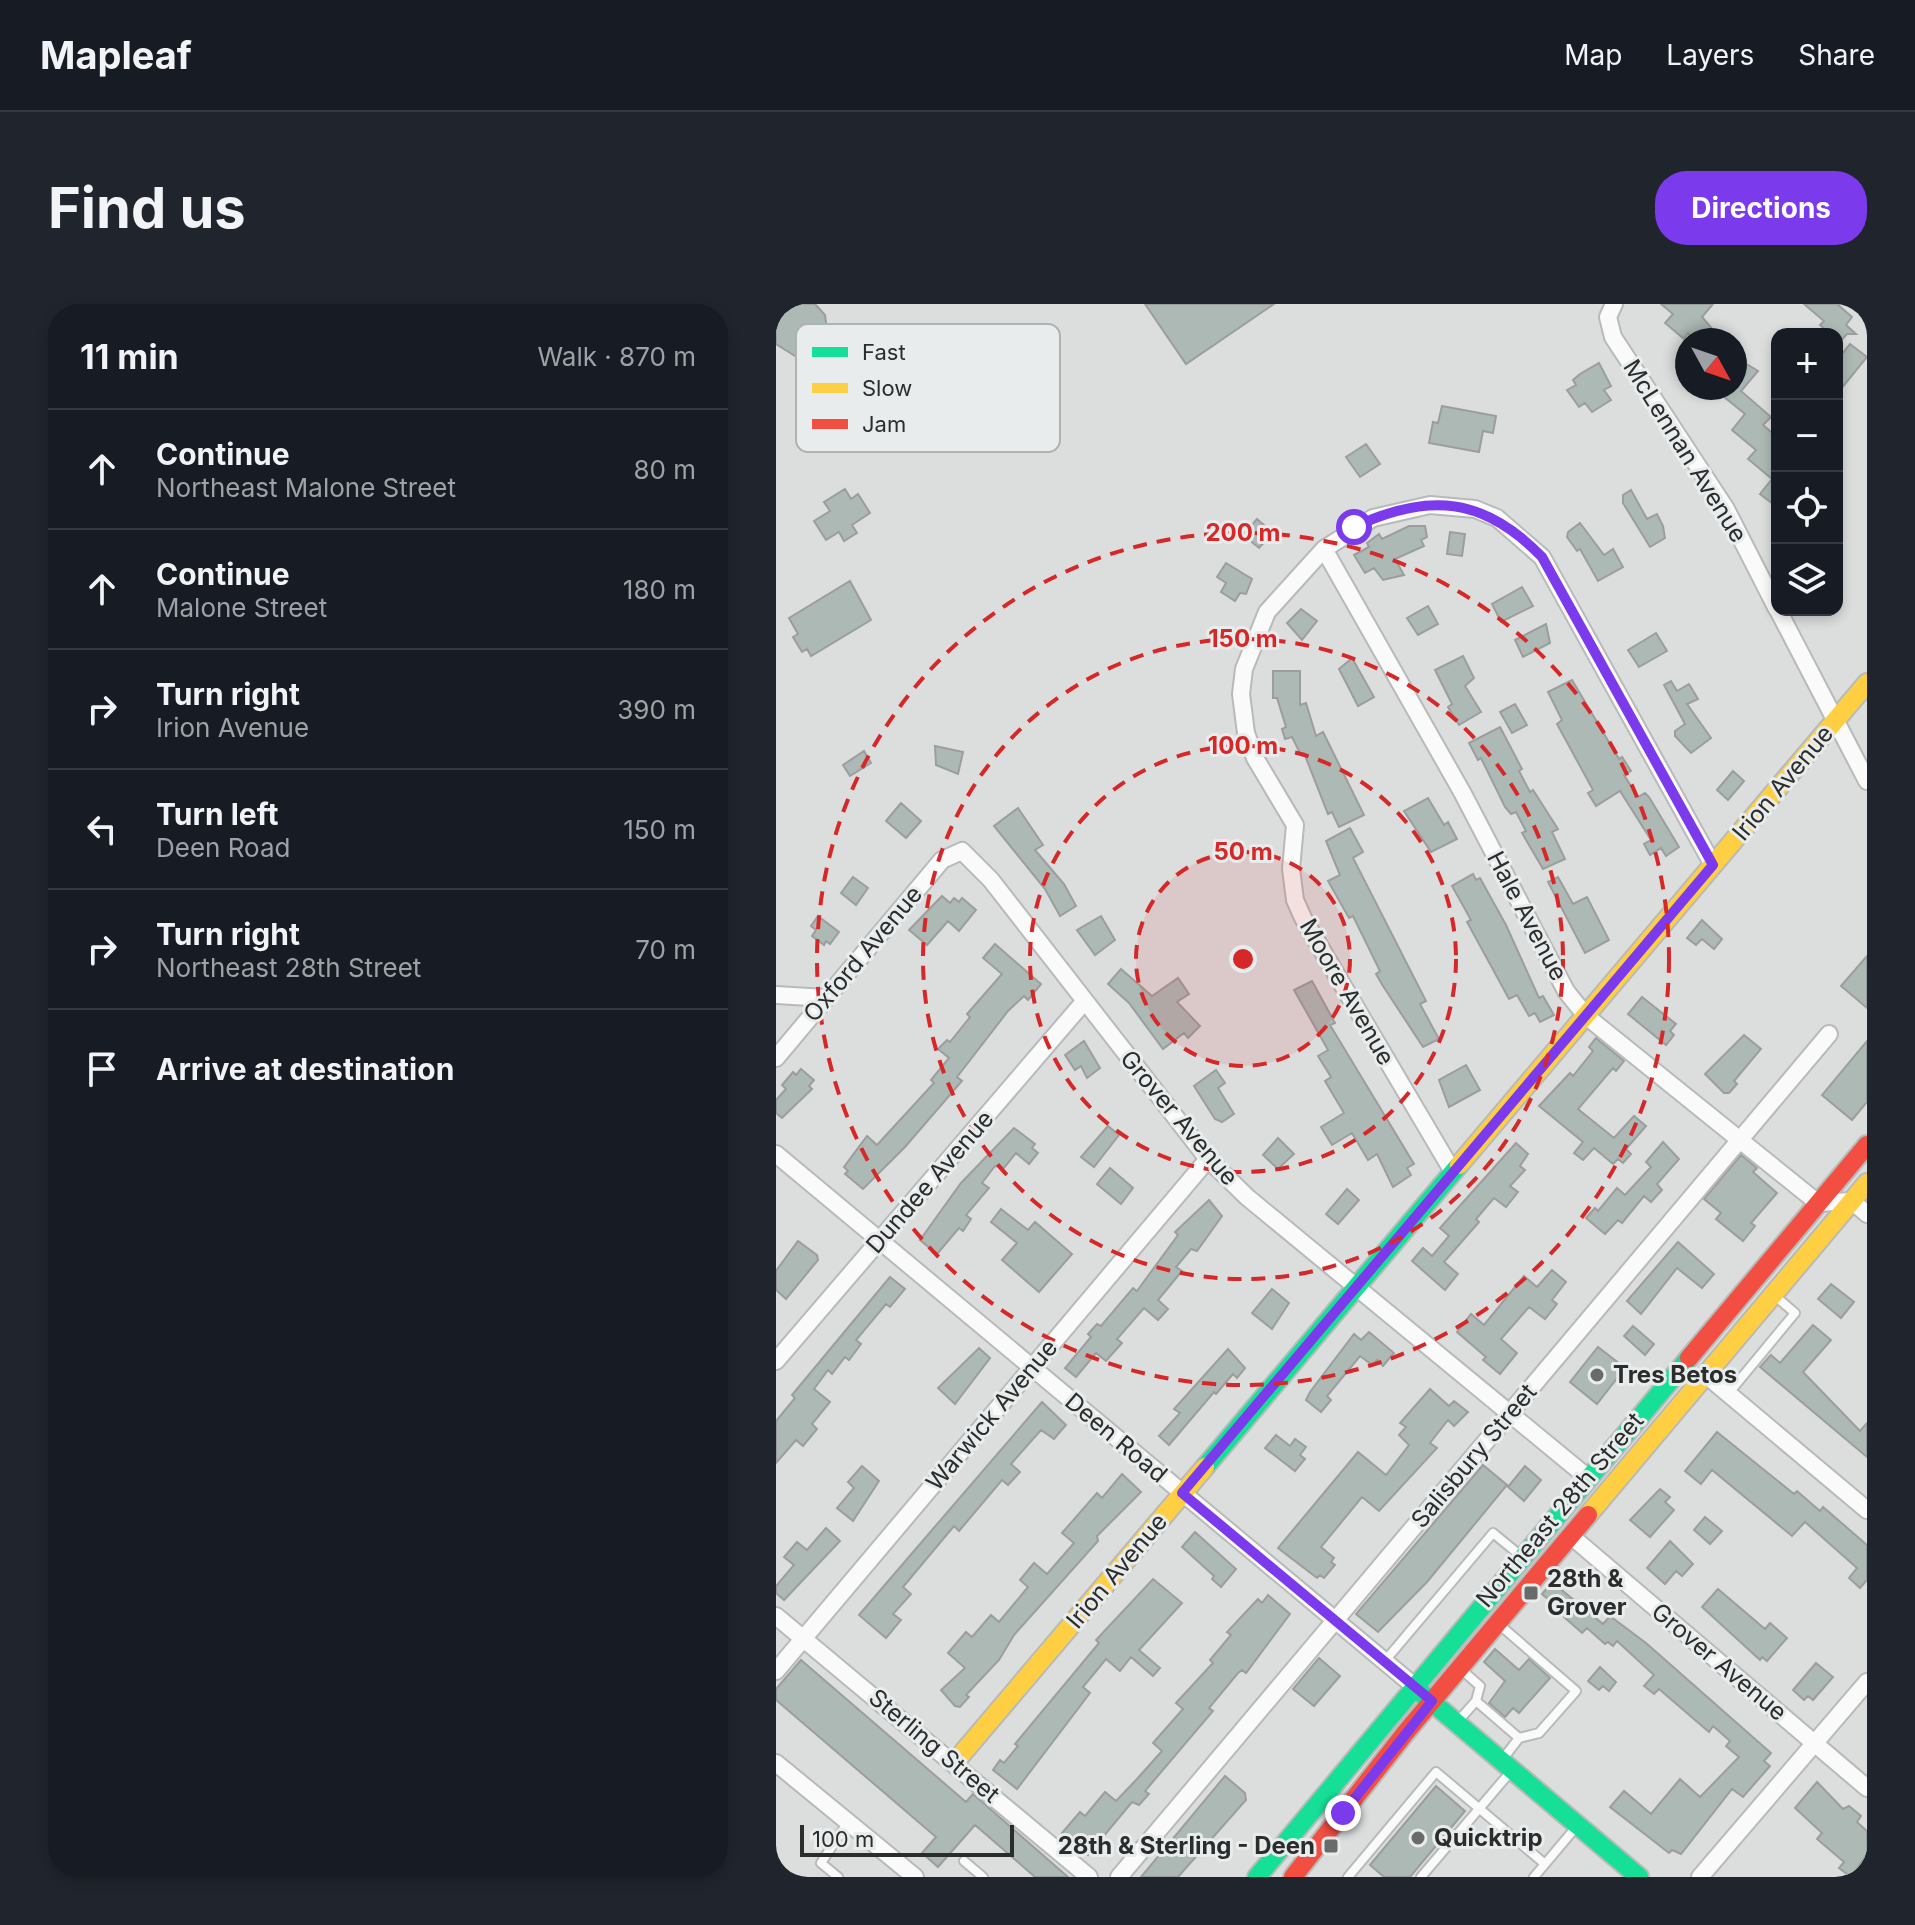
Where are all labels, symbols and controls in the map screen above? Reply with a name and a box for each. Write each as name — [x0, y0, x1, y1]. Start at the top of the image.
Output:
text: Mapleaf — [40, 32, 192, 78]
text: Map — [1564, 38, 1622, 72]
text: Layers — [1666, 38, 1754, 72]
text: Share — [1798, 38, 1875, 72]
button: Directions — [1655, 171, 1867, 245]
text: Find us — [48, 174, 246, 242]
legend — [796, 324, 1060, 452]
north arrow — [1675, 328, 1747, 400]
map controls — [1771, 328, 1843, 616]
button: + — [1771, 328, 1843, 400]
text: 11 min — [80, 336, 179, 377]
text: Fast — [862, 339, 906, 365]
text: Walk · 870 m — [538, 341, 696, 372]
street label: McLennan Avenue — [1617, 354, 1753, 547]
text: Slow — [862, 375, 912, 401]
button: − — [1771, 400, 1843, 472]
text: Jam — [862, 411, 906, 437]
text: Continue — [156, 436, 290, 472]
icon: ahead — [80, 447, 124, 491]
text: 80 m — [633, 454, 696, 485]
text: Northeast Malone Street — [156, 472, 456, 503]
button: locate — [1771, 472, 1843, 544]
route start — [1336, 509, 1372, 545]
text: 200 m — [1205, 518, 1281, 547]
button: layers — [1771, 544, 1843, 616]
text: Continue — [156, 556, 290, 592]
icon: ahead — [80, 567, 124, 611]
text: 180 m — [623, 574, 696, 605]
text: Malone Street — [156, 592, 327, 623]
text: 150 m — [1208, 624, 1278, 653]
text: Turn right — [156, 676, 300, 712]
icon: right — [80, 687, 124, 731]
text: 390 m — [617, 694, 696, 725]
text: Irion Avenue — [156, 712, 309, 743]
street label: Irion Avenue — [1726, 719, 1839, 846]
text: 100 m — [1208, 731, 1278, 760]
text: Turn left — [156, 796, 278, 832]
icon: left — [80, 807, 124, 851]
text: 150 m — [623, 814, 696, 845]
text: Deen Road — [156, 832, 290, 863]
text: 50 m — [1213, 837, 1273, 866]
street label: Hale Avenue — [1481, 846, 1574, 985]
street label: Oxford Avenue — [797, 880, 928, 1028]
street label: Moore Avenue — [1294, 913, 1401, 1070]
text: Turn right — [156, 916, 300, 952]
icon: right — [80, 927, 124, 971]
text: 70 m — [635, 934, 696, 965]
centre of rings — [1229, 945, 1257, 973]
text: Northeast 28th Street — [156, 952, 421, 983]
street label: Grover Avenue — [1114, 1044, 1244, 1191]
icon: arrive — [80, 1047, 124, 1091]
text: Arrive at destination — [156, 1051, 454, 1087]
street label: Dundee Avenue — [860, 1104, 999, 1259]
street label: Warwick Avenue — [920, 1333, 1063, 1496]
place label: Tres Betos — [1613, 1360, 1737, 1389]
marker: Tres Betos — [1588, 1366, 1606, 1384]
street label: Salisbury Street — [1405, 1378, 1542, 1534]
street label: Deen Road — [1059, 1387, 1173, 1489]
street label: Northeast 28th Street — [1470, 1406, 1650, 1613]
street label: Irion Avenue — [1060, 1507, 1173, 1634]
place label: 28th & Grover — [1547, 1564, 1627, 1621]
marker: 28th & Grover — [1522, 1584, 1540, 1602]
street label: Grover Avenue — [1646, 1597, 1793, 1727]
street label: Sterling Street — [863, 1683, 1006, 1809]
route end — [1325, 1795, 1361, 1831]
scale bar — [800, 1821, 1014, 1857]
place label: Quicktrip — [1434, 1823, 1543, 1852]
text: 100 m — [812, 1826, 874, 1852]
marker: Quicktrip — [1409, 1829, 1427, 1847]
place label: 28th & Sterling - Deen — [1058, 1831, 1315, 1860]
marker: 28th & Sterling - Deen — [1322, 1837, 1340, 1855]

